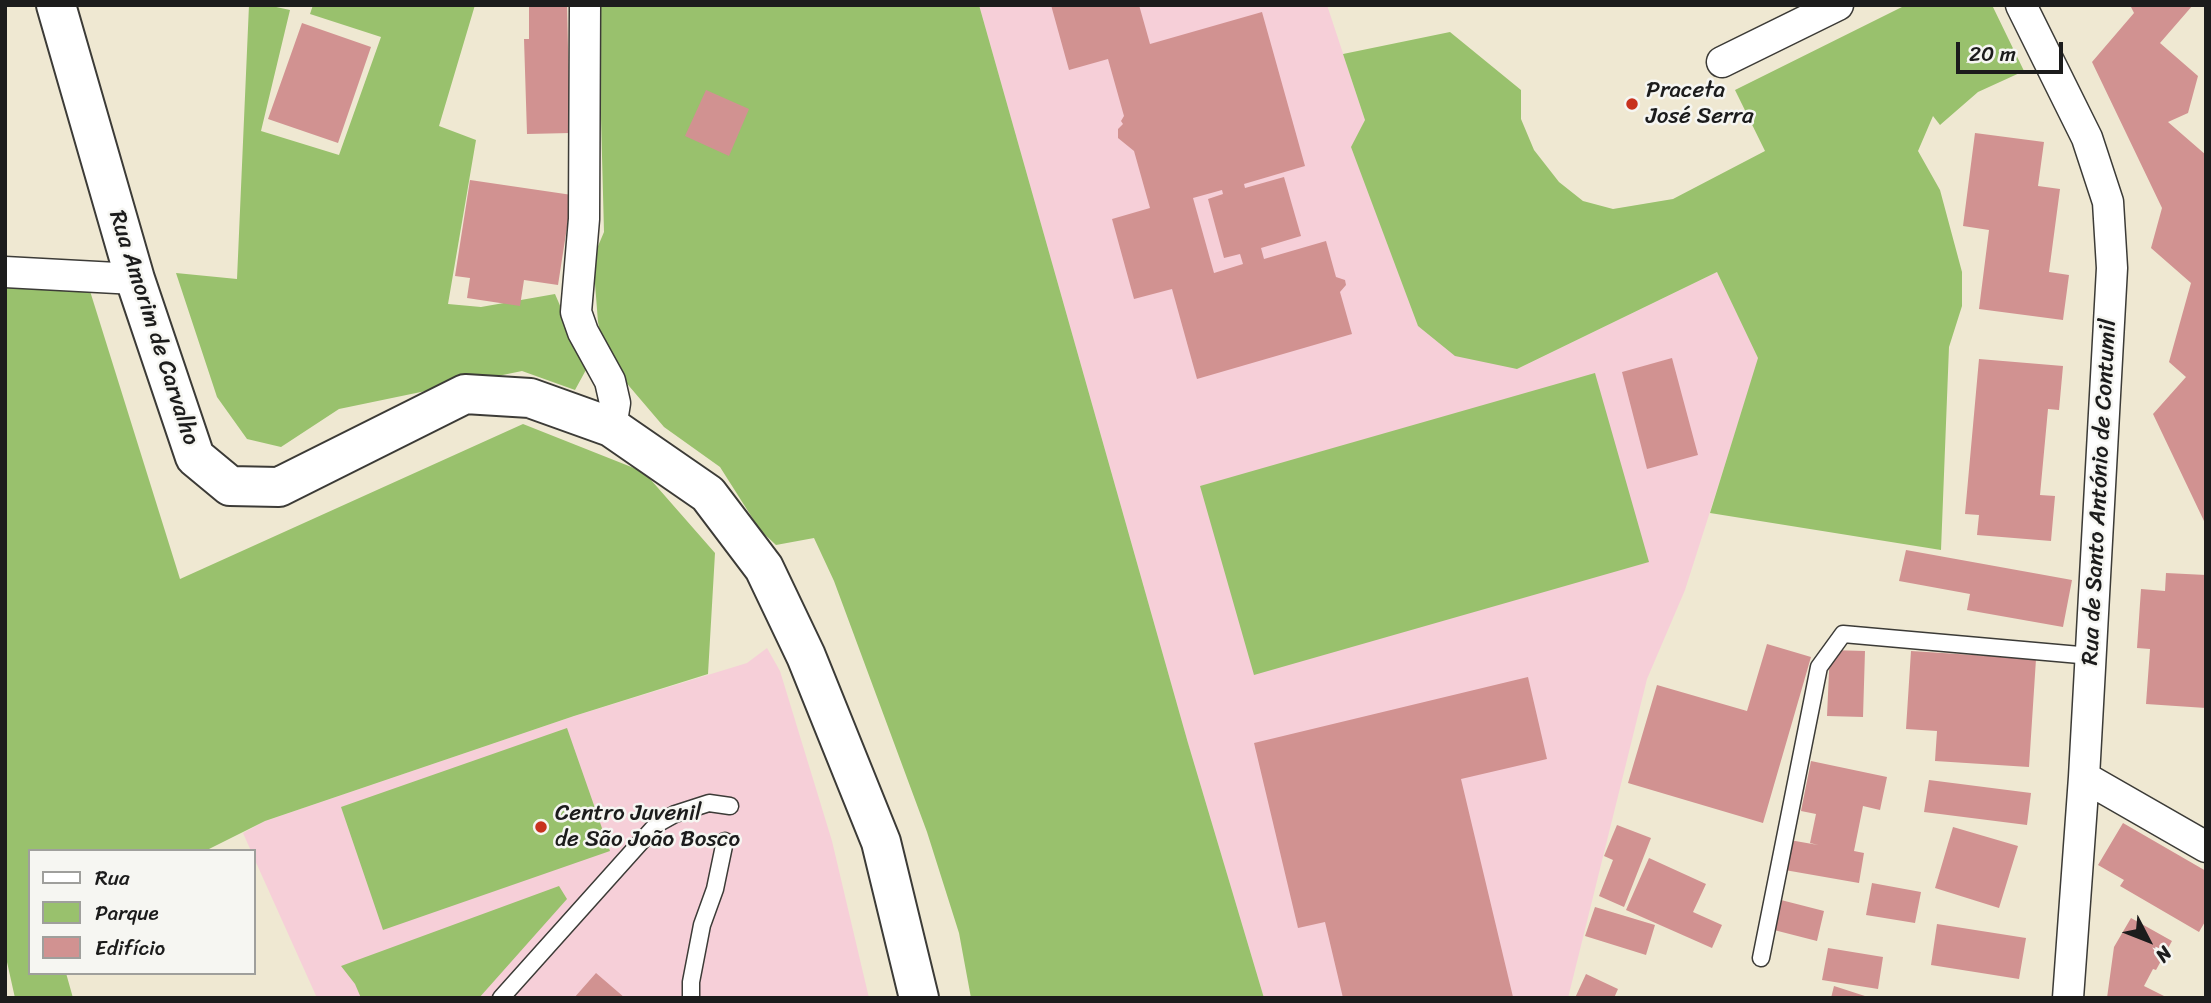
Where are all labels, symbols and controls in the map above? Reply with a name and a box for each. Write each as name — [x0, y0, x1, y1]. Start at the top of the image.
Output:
scale bar — [1959, 28, 2066, 72]
text: 20 m — [1969, 35, 2016, 73]
place label: Praceta José Serra — [1646, 77, 1754, 131]
marker: Praceta José Serra — [1624, 96, 1640, 112]
street label: Rua Amorim de Carvalho — [102, 207, 204, 449]
street label: Rua de Santo António de Contumil — [2077, 318, 2123, 666]
place label: Centro Juvenil de São João Bosco — [555, 800, 740, 854]
marker: Centro Juvenil de São João Bosco — [533, 819, 549, 835]
legend — [28, 849, 256, 975]
text: Rua — [95, 859, 130, 897]
text: Parque — [95, 894, 159, 932]
north arrow — [2113, 905, 2183, 975]
text: Edifício — [95, 929, 165, 967]
text: N — [2147, 938, 2181, 970]

